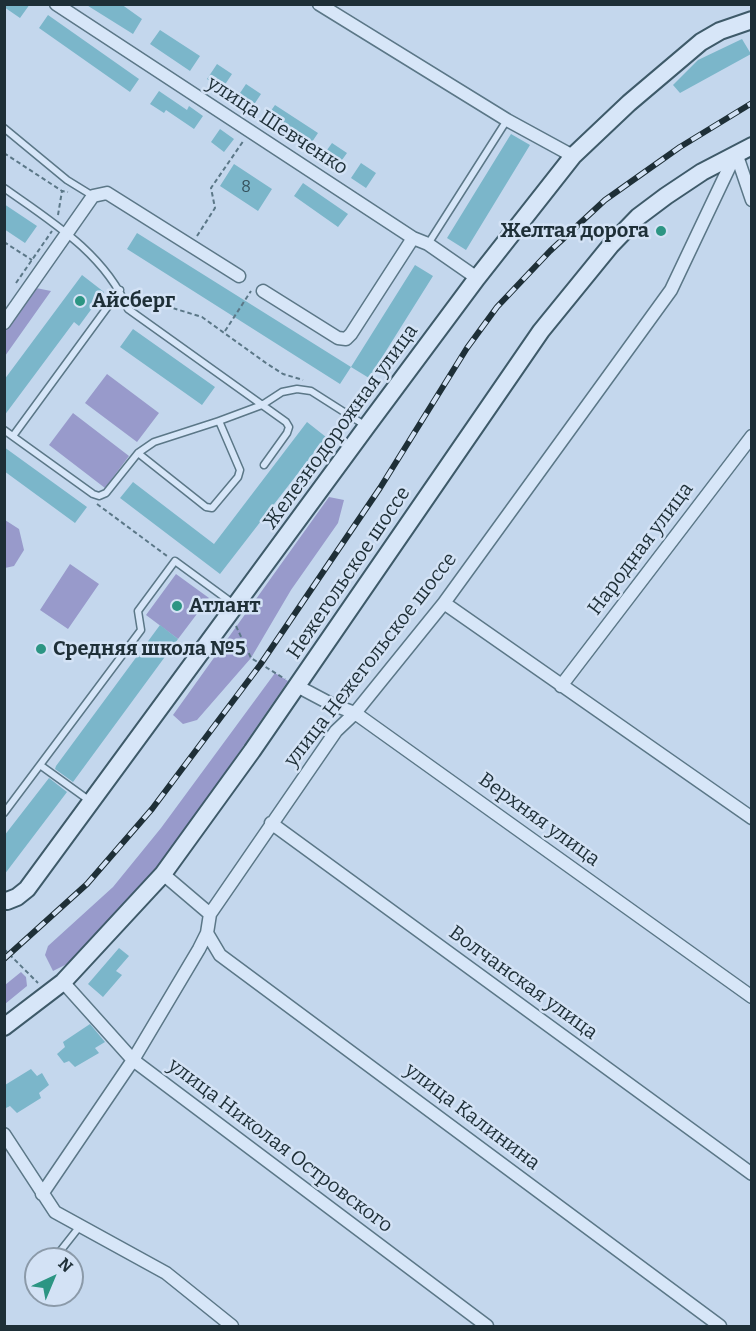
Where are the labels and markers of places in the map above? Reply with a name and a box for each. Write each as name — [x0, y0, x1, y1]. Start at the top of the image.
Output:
place label: Желтая дорога — [500, 219, 649, 243]
marker: Желтая дорога — [654, 224, 668, 238]
place label: Айсберг — [92, 289, 175, 313]
marker: Айсберг — [73, 294, 87, 308]
place label: Атлант — [189, 594, 260, 618]
marker: Атлант — [170, 599, 184, 613]
place label: Средняя школа №5 — [53, 637, 246, 661]
marker: Средняя школа №5 — [34, 642, 48, 656]

